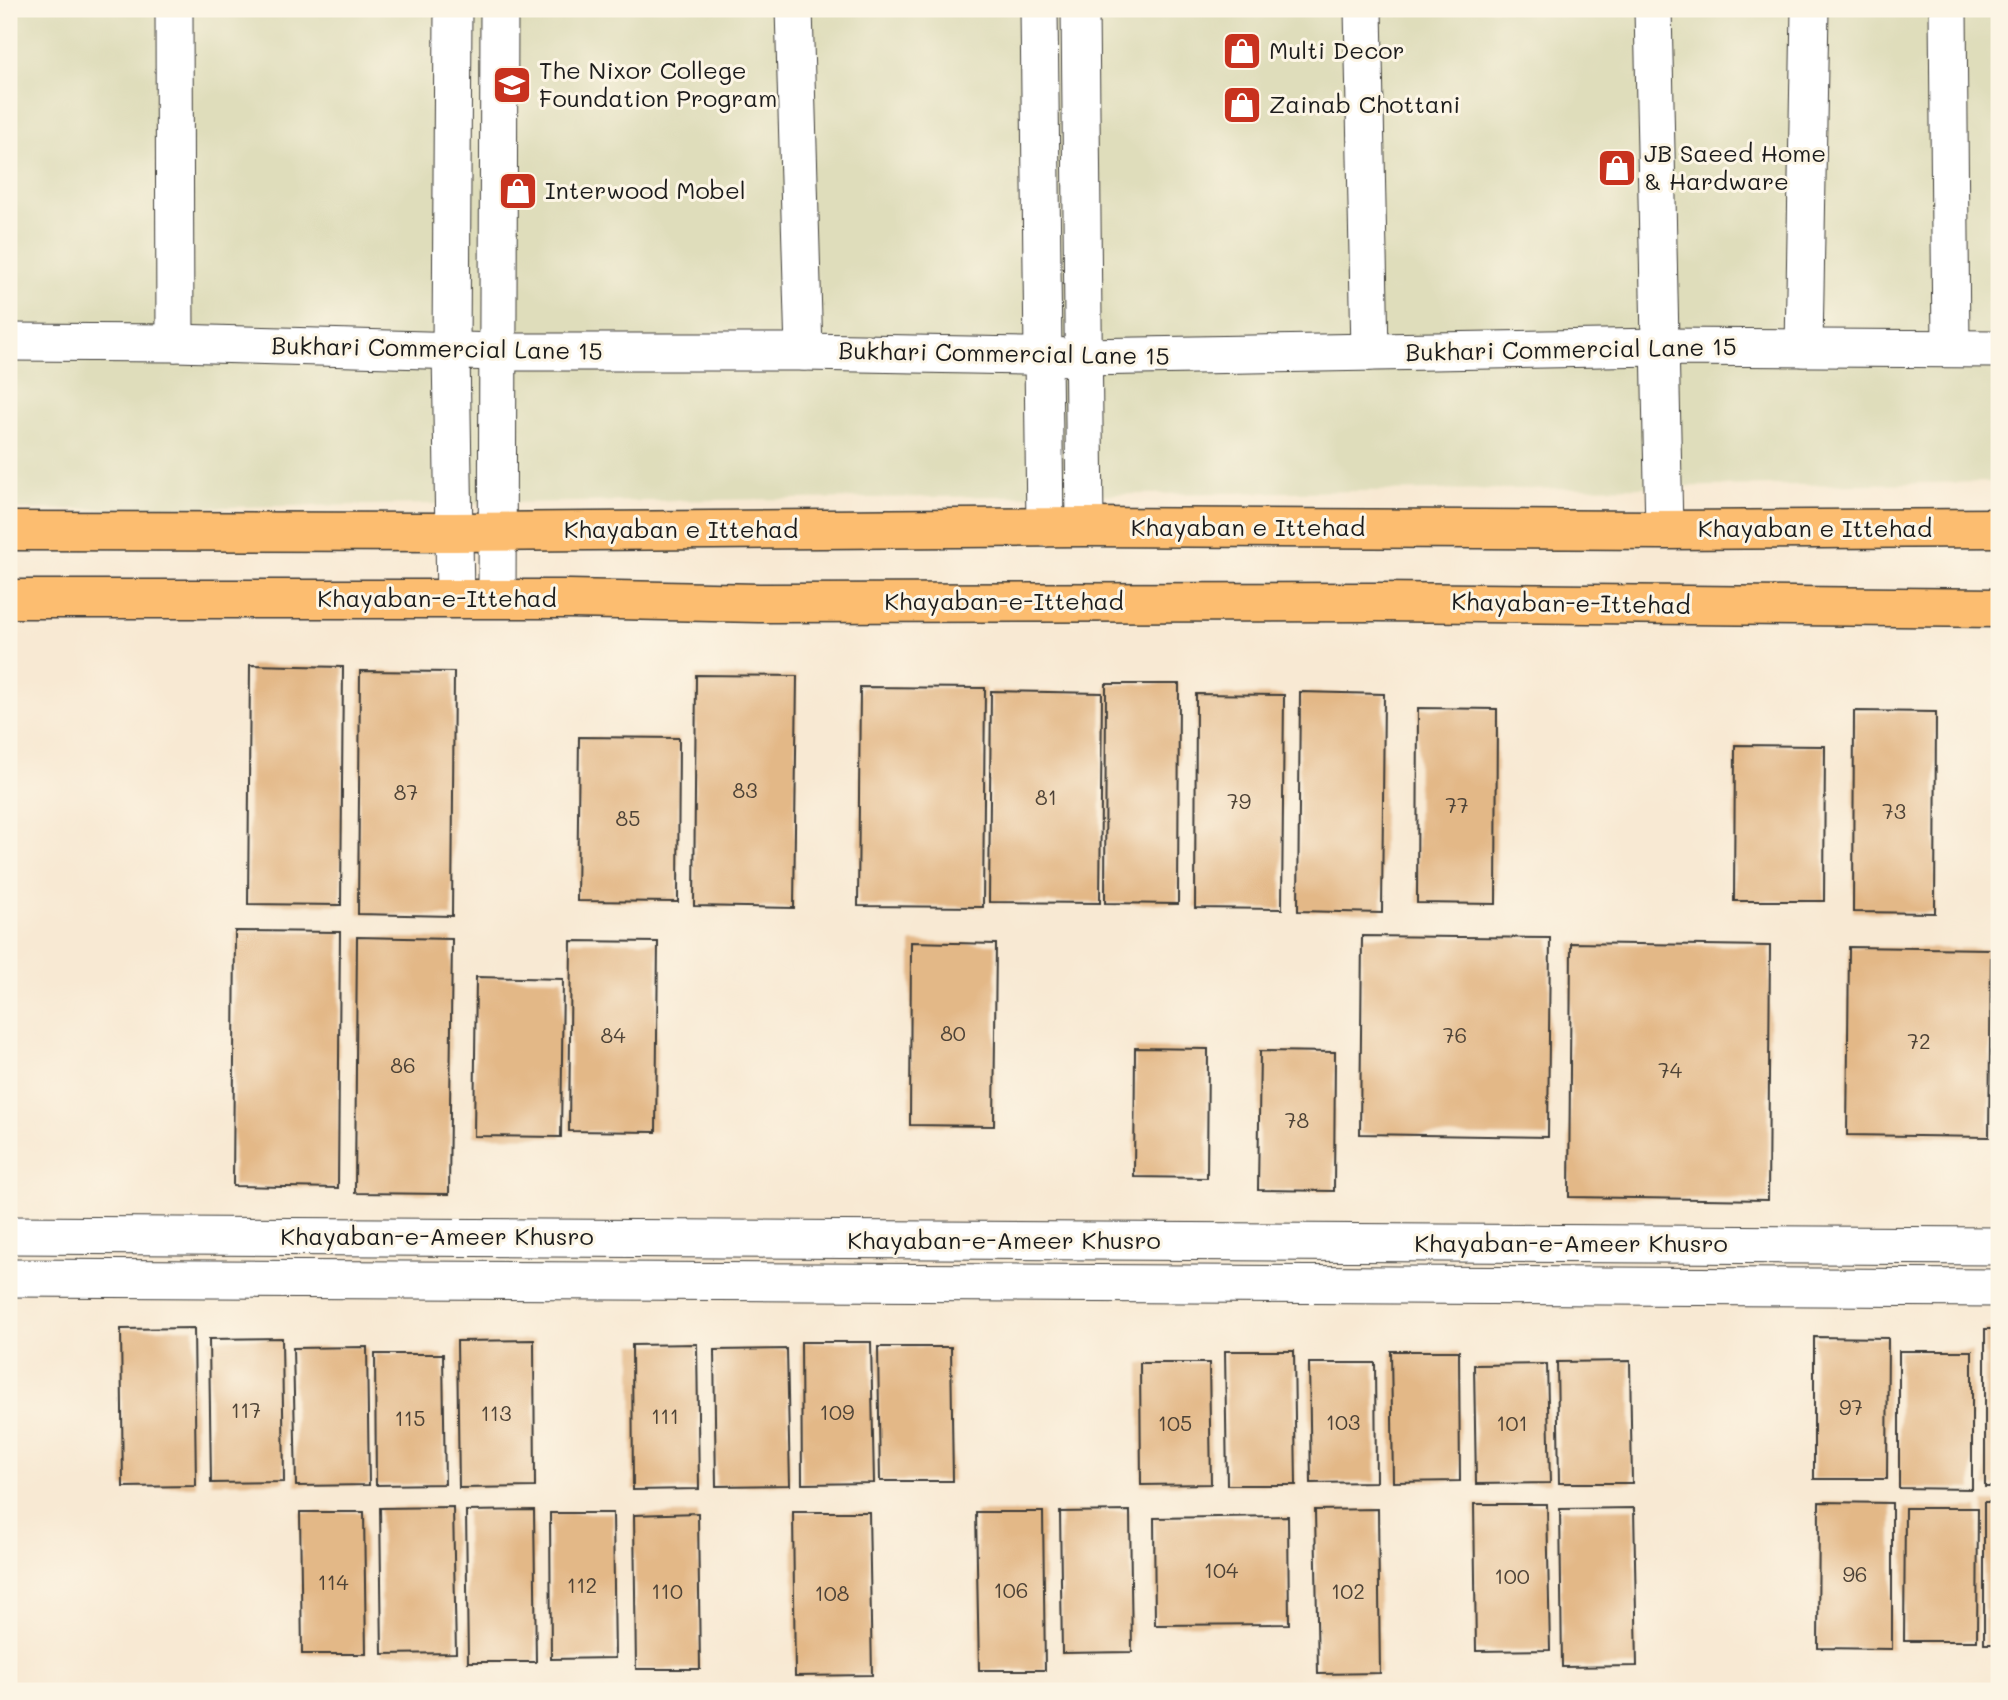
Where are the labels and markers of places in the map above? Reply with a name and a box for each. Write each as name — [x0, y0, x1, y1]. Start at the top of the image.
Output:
shop icon: Multi Decor — [1221, 30, 1263, 72]
place label: Multi Decor — [1269, 34, 1405, 65]
place label: The Nixor College Foundation Program — [539, 54, 777, 113]
school or university icon: The Nixor College Foundation Program — [491, 64, 533, 106]
shop icon: Zainab Chottani — [1221, 84, 1263, 126]
place label: Zainab Chottani — [1269, 88, 1460, 119]
place label: JB Saeed Home & Hardware — [1644, 137, 1826, 196]
shop icon: JB Saeed Home & Hardware — [1596, 147, 1638, 189]
shop icon: Interwood Mobel — [497, 170, 539, 212]
place label: Interwood Mobel — [545, 174, 746, 205]

